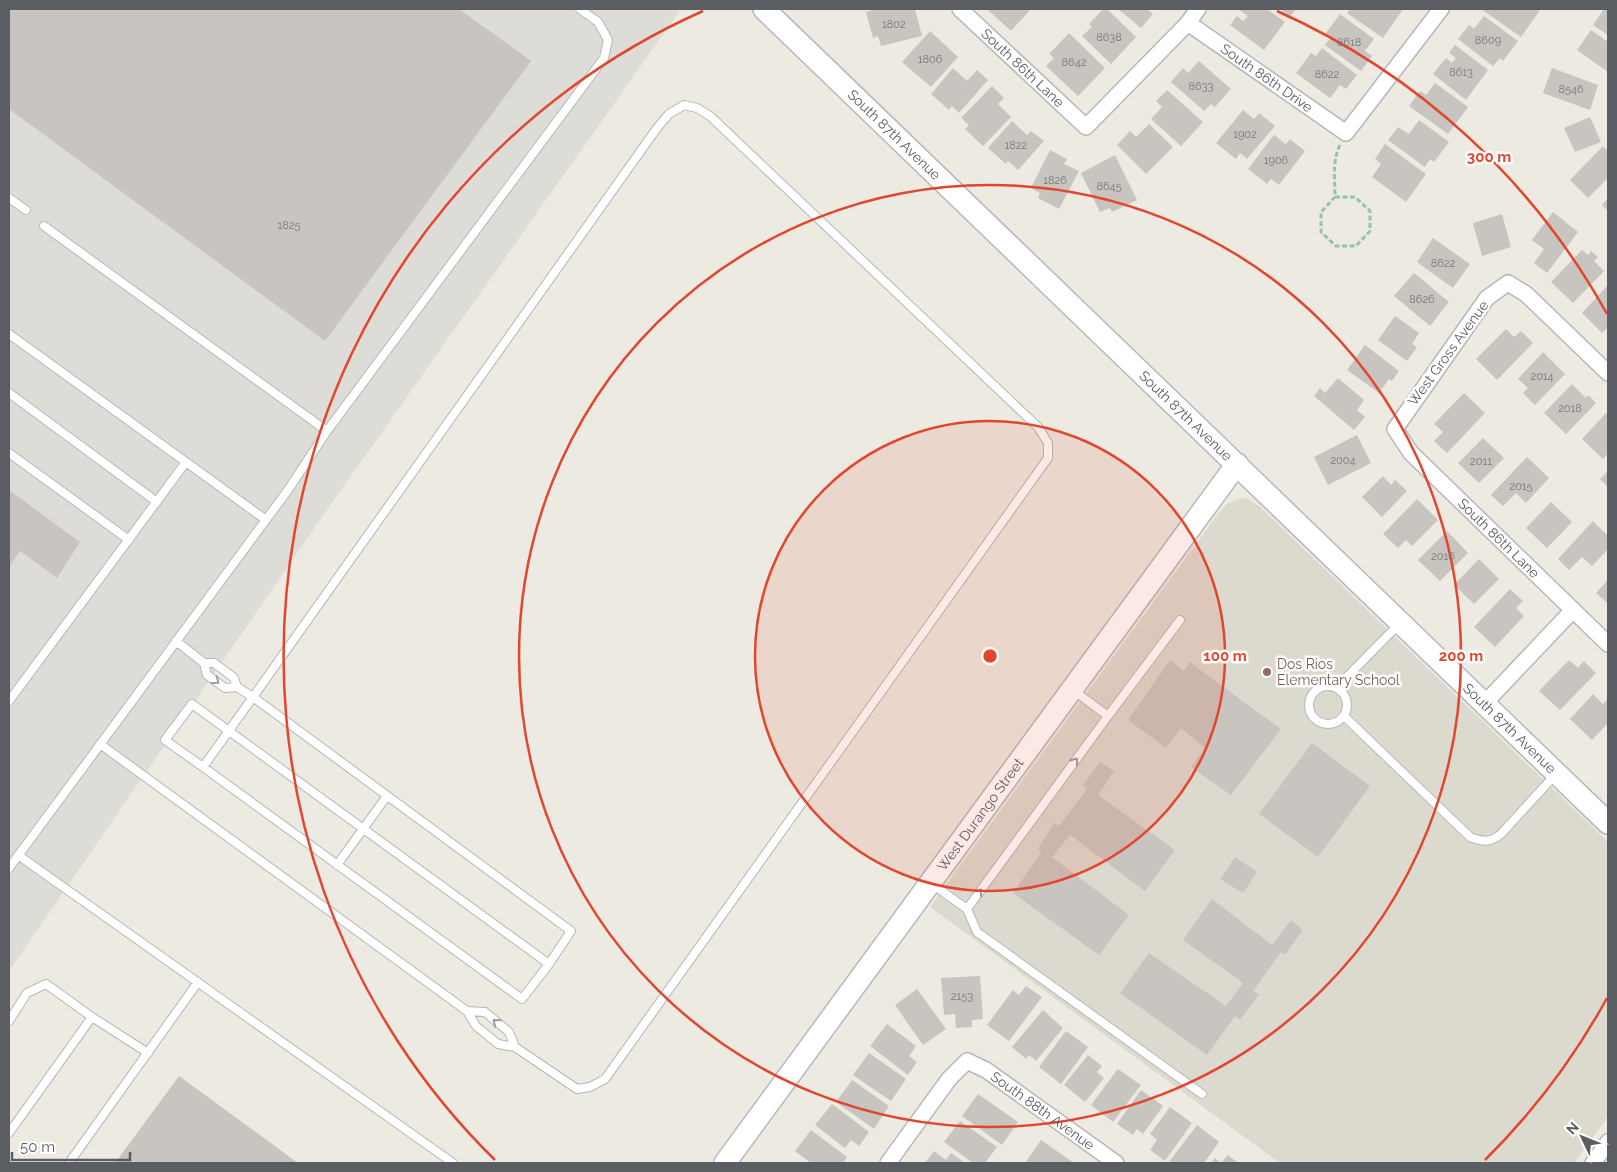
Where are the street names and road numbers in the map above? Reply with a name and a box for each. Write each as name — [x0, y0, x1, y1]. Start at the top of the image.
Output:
street label: South 86th Lane — [978, 25, 1067, 110]
street label: South 86th Drive — [1218, 40, 1316, 115]
street label: South 87th Avenue — [845, 86, 944, 183]
street label: West Gross Avenue — [1405, 297, 1491, 409]
street label: South 87th Avenue — [1136, 367, 1235, 464]
street label: South 86th Lane — [1455, 495, 1543, 581]
street label: South 87th Avenue — [1460, 680, 1559, 777]
street label: West Durango Street — [934, 755, 1027, 874]
street label: South 88th Avenue — [988, 1068, 1098, 1153]

